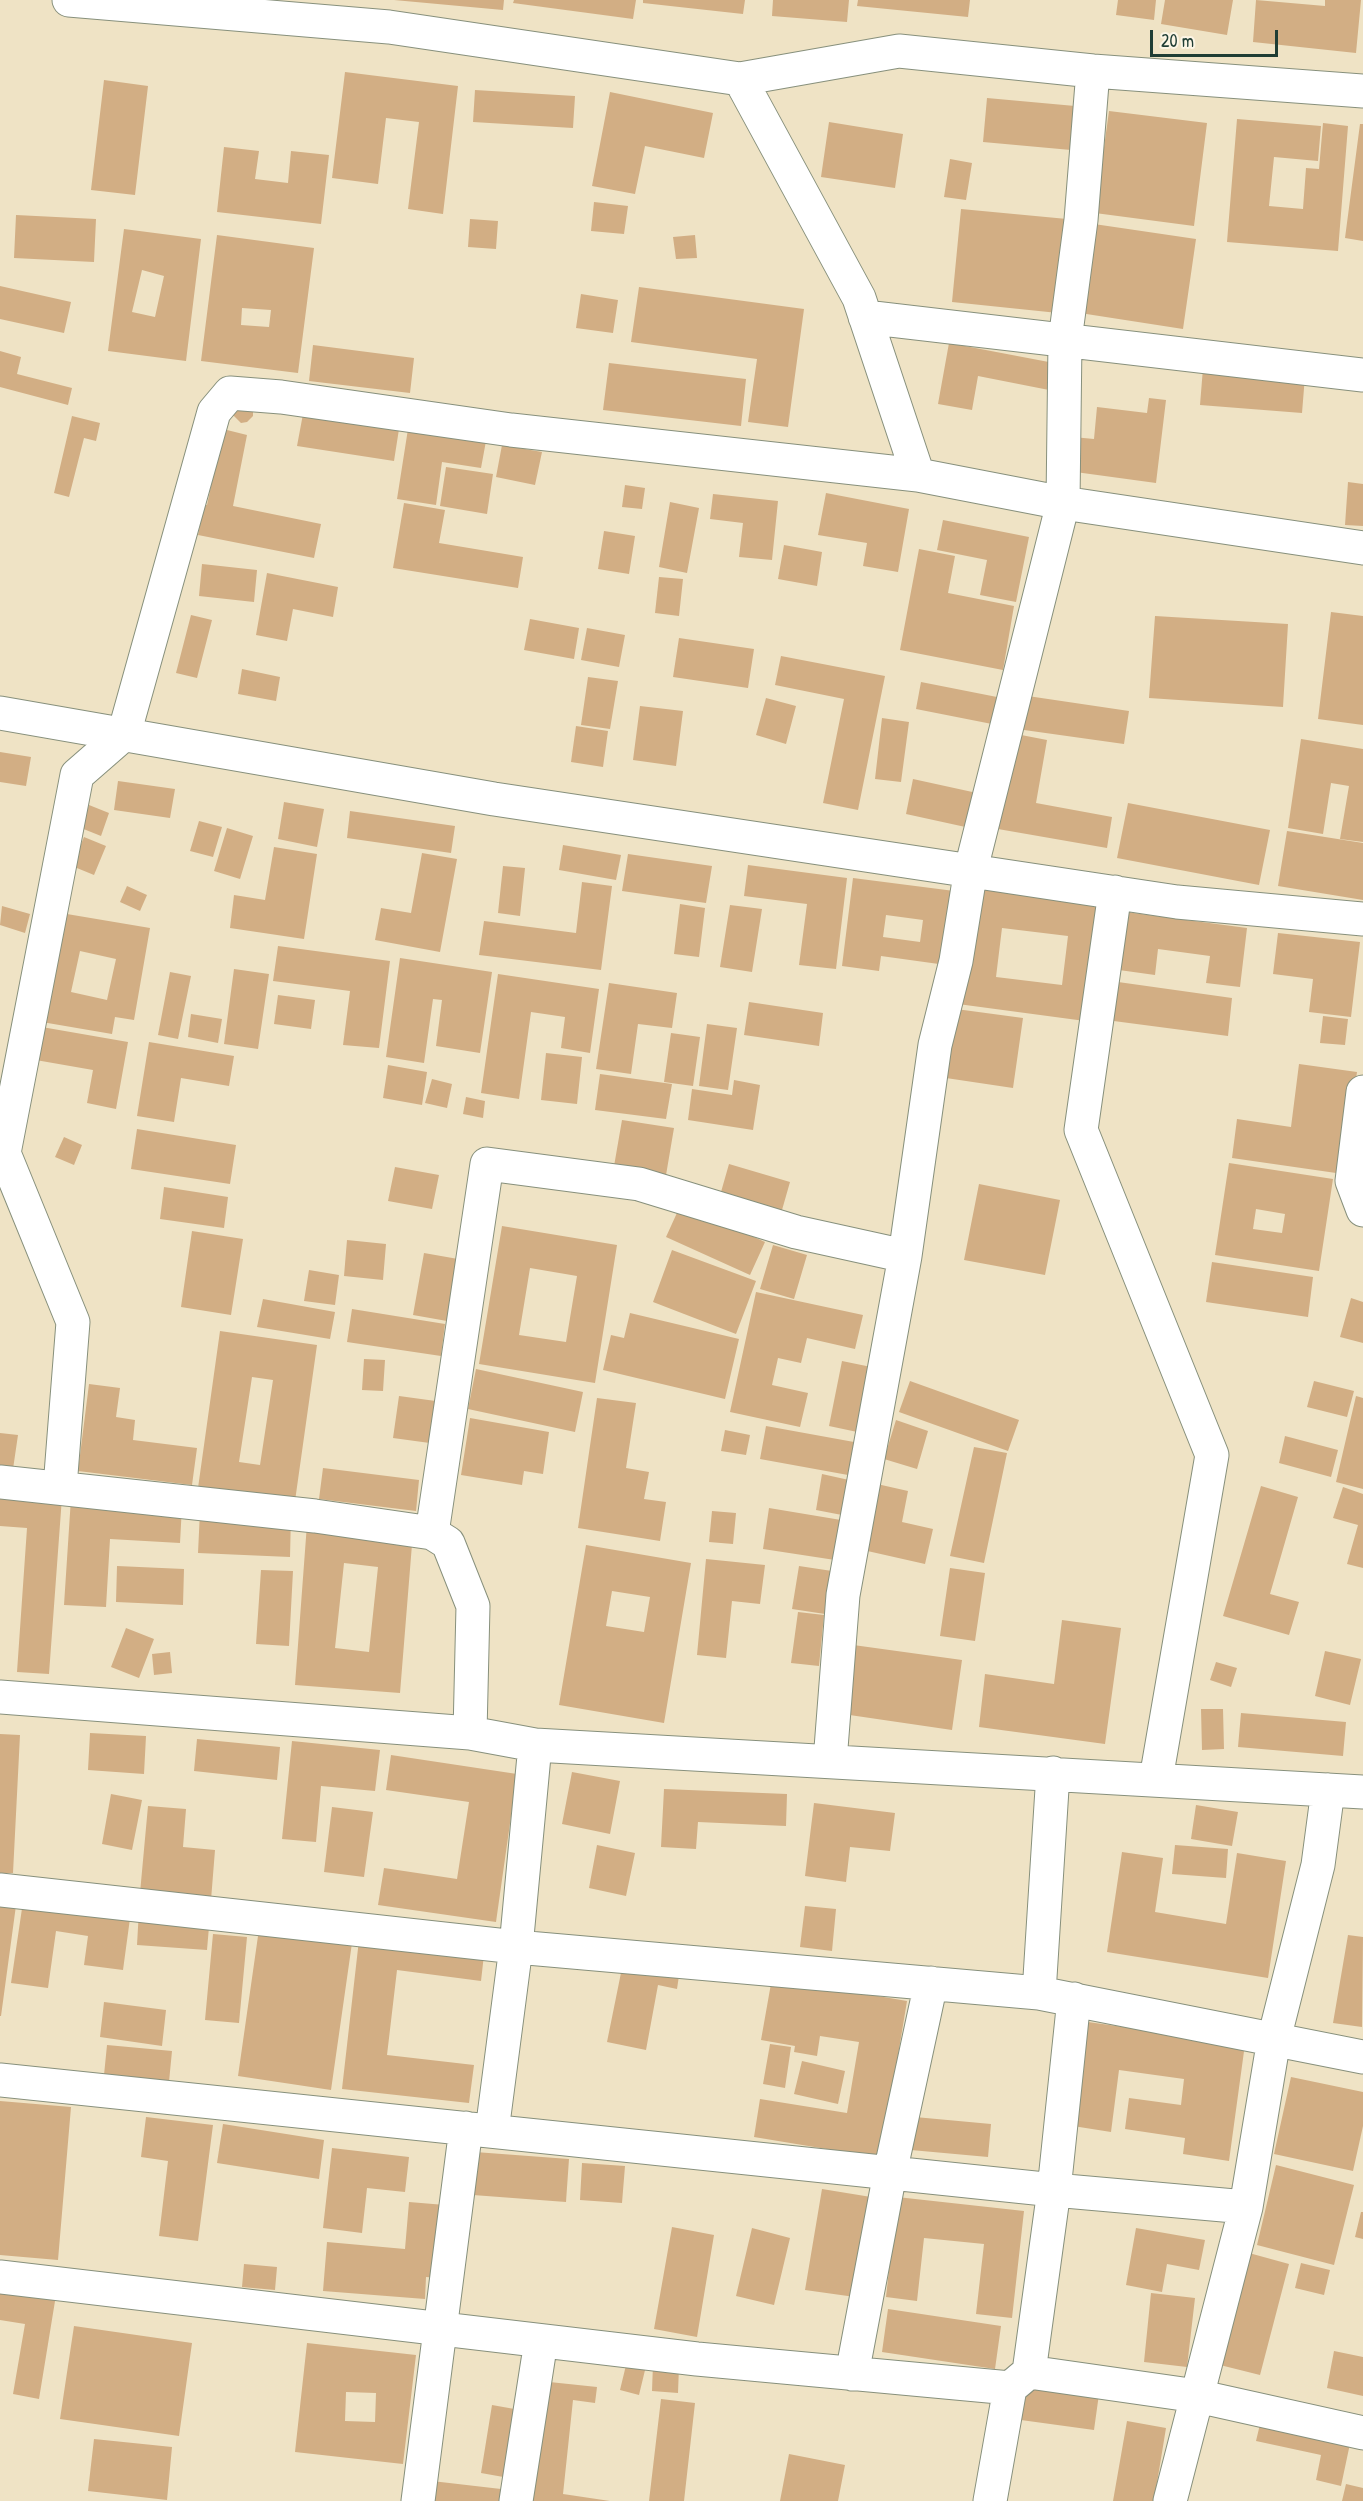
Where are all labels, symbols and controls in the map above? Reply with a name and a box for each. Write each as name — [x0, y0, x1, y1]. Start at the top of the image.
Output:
scale bar — [1153, 18, 1280, 56]
text: 20 m — [1161, 28, 1194, 53]

